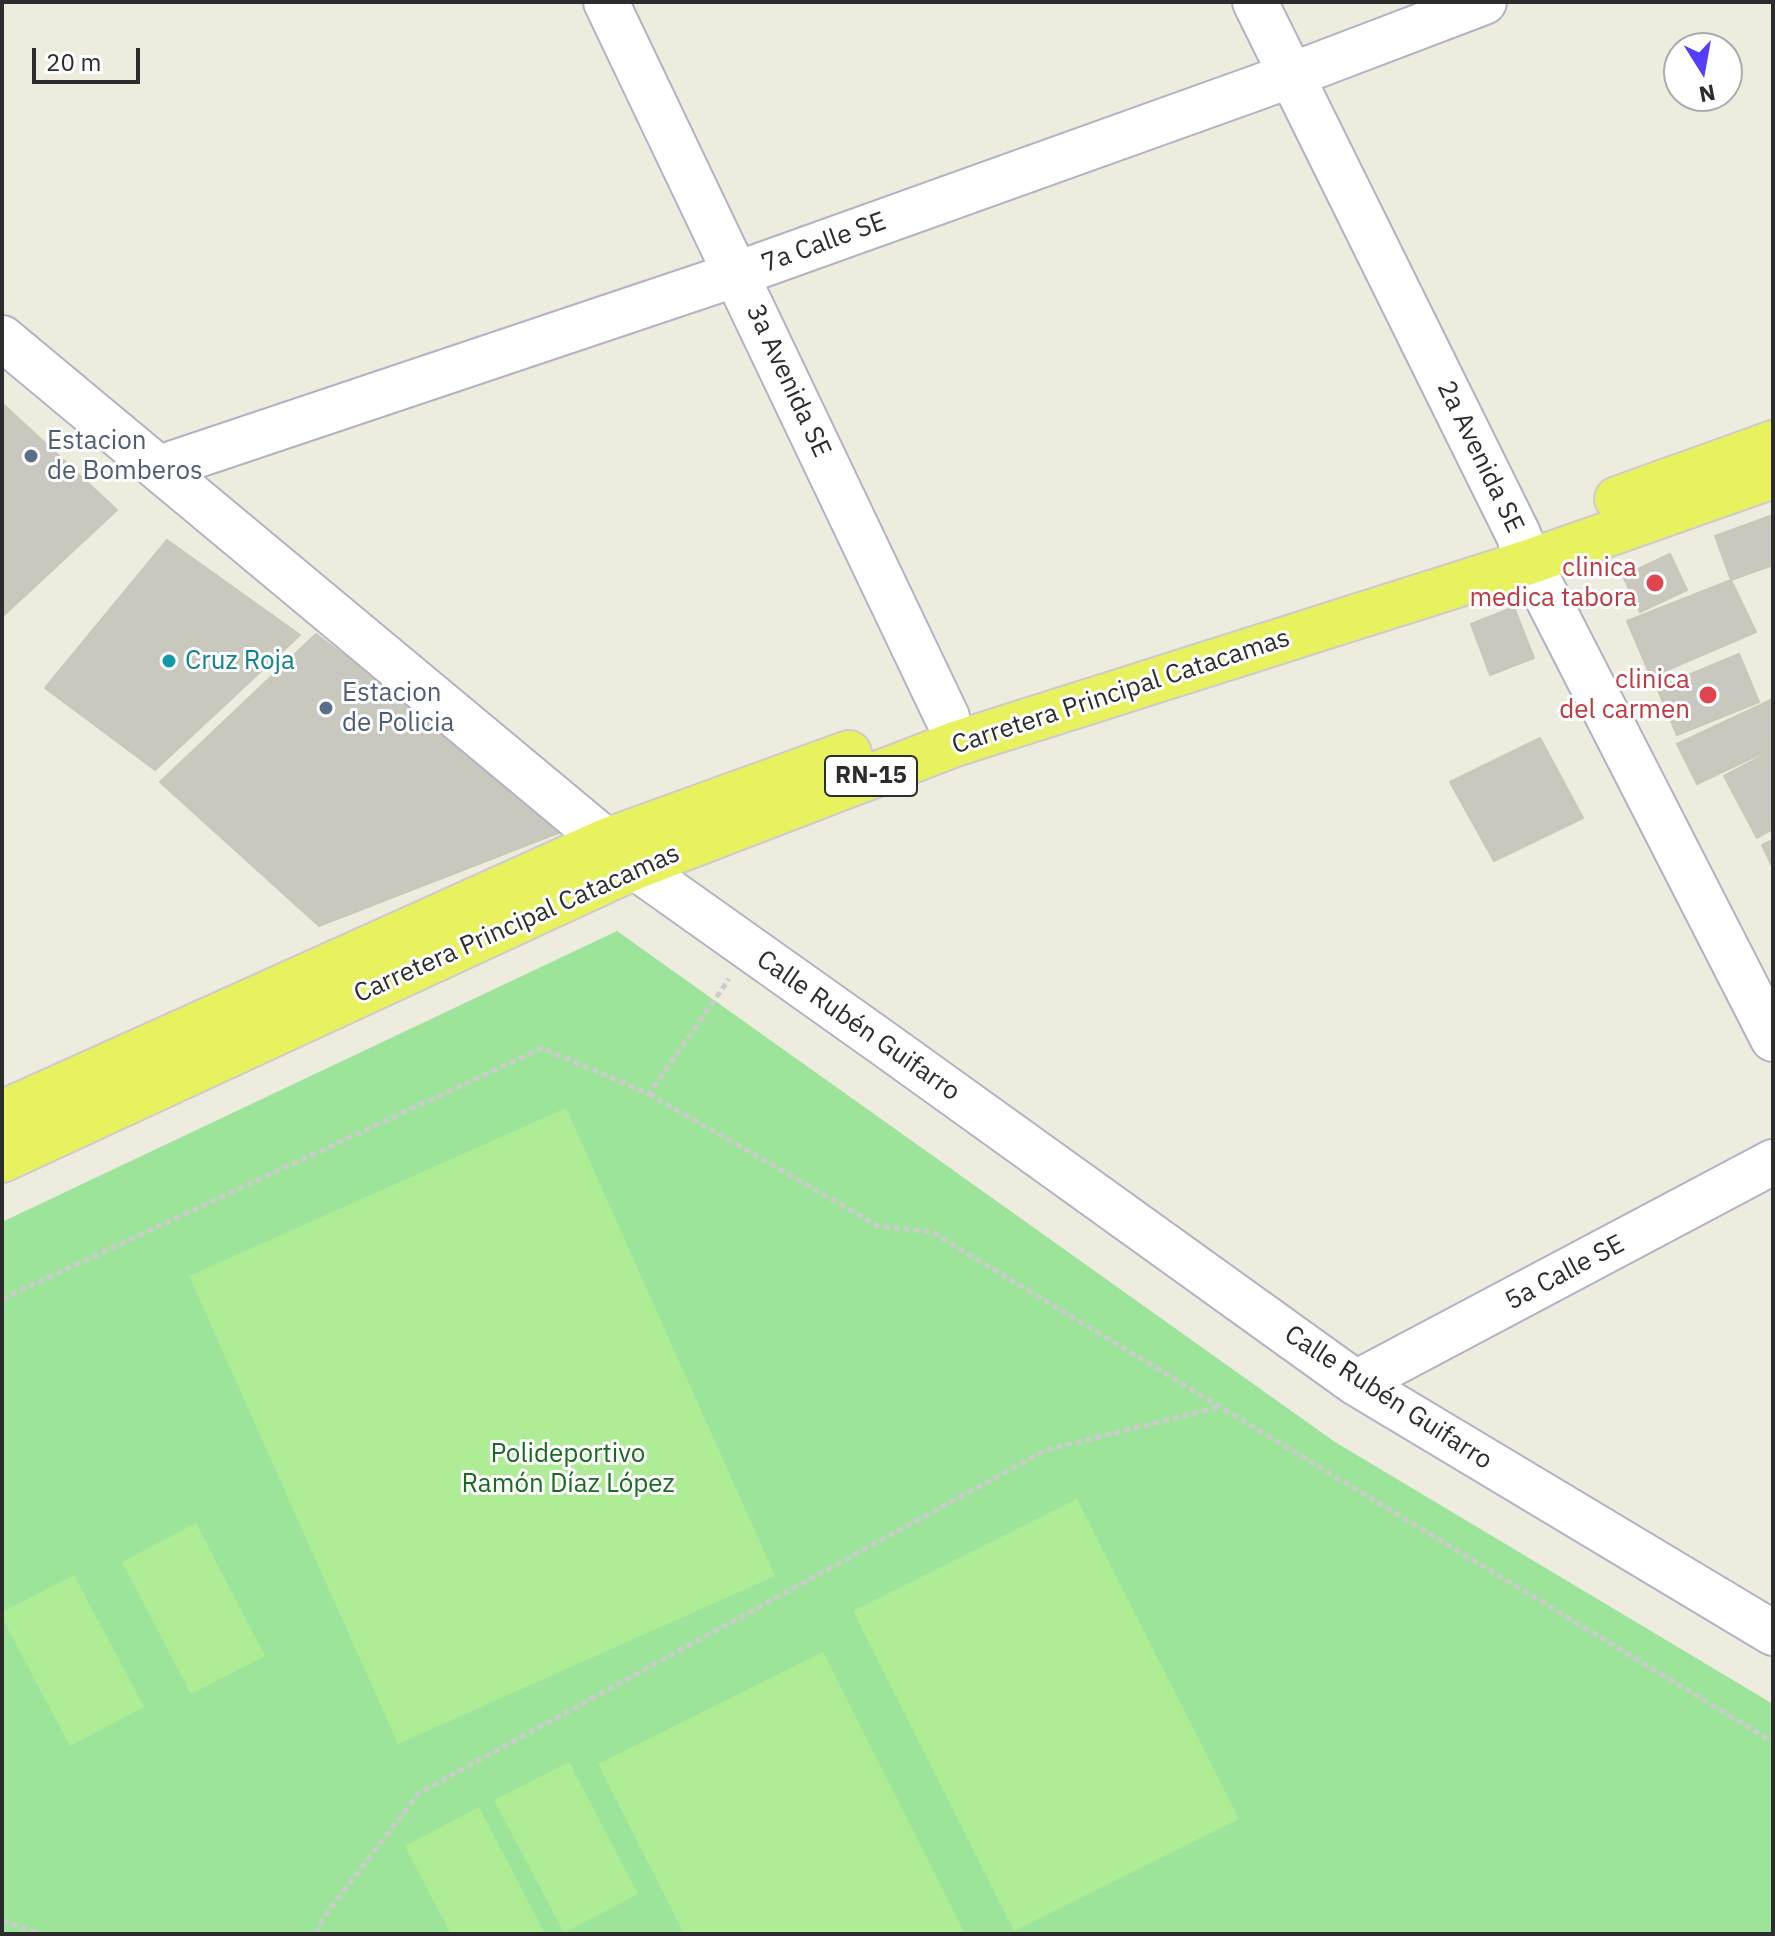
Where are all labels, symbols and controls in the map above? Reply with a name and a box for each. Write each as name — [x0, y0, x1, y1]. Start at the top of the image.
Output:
scale bar — [36, 32, 144, 82]
north arrow — [1663, 32, 1743, 112]
text: 20 m — [46, 46, 101, 78]
text: N — [1697, 78, 1718, 110]
street label: 7a Calle SE — [757, 206, 891, 280]
street label: 3a Avenida SE — [739, 300, 837, 462]
street label: 2a Avenida SE — [1430, 376, 1530, 538]
place label: Estacion de Bomberos — [47, 425, 203, 486]
marker: Estacion de Bomberos — [22, 447, 40, 465]
place label: clinica medica tabora — [1469, 552, 1637, 614]
marker: clinica medica tabora — [1644, 572, 1666, 594]
street label: Carretera Principal Catacamas — [948, 623, 1294, 761]
place label: Cruz Roja — [185, 645, 295, 677]
marker: Cruz Roja — [160, 652, 178, 670]
place label: clinica del carmen — [1559, 664, 1690, 726]
place label: Estacion de Policia — [342, 677, 454, 738]
marker: clinica del carmen — [1697, 684, 1719, 706]
marker: Estacion de Policia — [317, 699, 335, 717]
road number: RN-15 — [825, 756, 917, 796]
street label: Carretera Principal Catacamas — [349, 838, 685, 1010]
street label: Calle Rubén Guifarro — [750, 944, 966, 1108]
street label: 5a Calle SE — [1500, 1229, 1630, 1317]
street label: Calle Rubén Guifarro — [1278, 1319, 1498, 1477]
park label: Polideportivo Ramón Díaz López — [461, 1438, 675, 1500]

